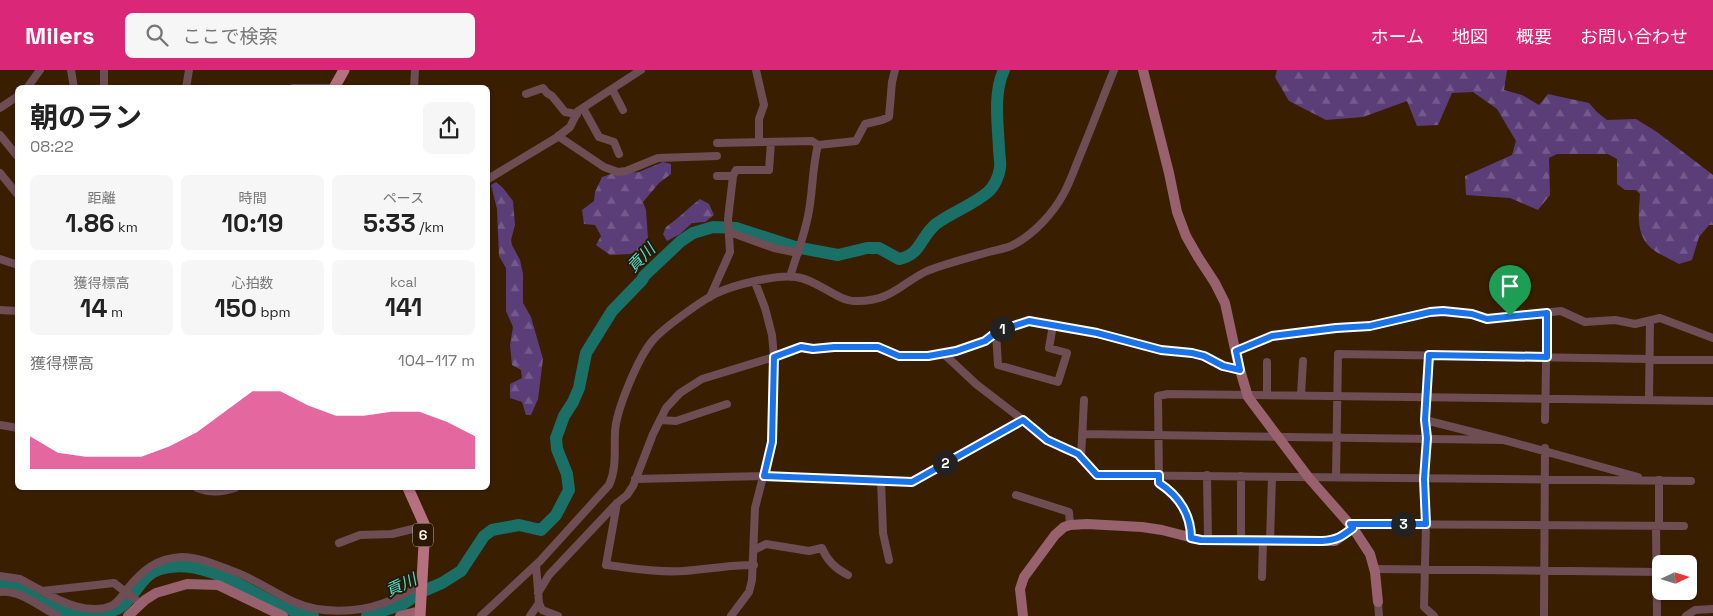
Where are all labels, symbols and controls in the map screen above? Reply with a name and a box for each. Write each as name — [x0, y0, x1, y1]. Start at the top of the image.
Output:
search box — [125, 13, 475, 58]
text: Milers — [25, 20, 95, 51]
icon: search — [143, 21, 171, 49]
text: ここで検索 — [183, 24, 278, 49]
text: ホーム — [1371, 25, 1424, 48]
text: 地図 — [1452, 25, 1488, 48]
text: 概要 — [1516, 25, 1552, 48]
text: お問い合わせ — [1580, 25, 1688, 48]
text: 朝のラン — [30, 99, 142, 135]
button: share — [423, 102, 475, 154]
text: 08:22 — [30, 136, 74, 157]
text: 距離 — [88, 189, 116, 207]
text: 時間 — [239, 189, 267, 207]
text: ペース — [383, 189, 424, 207]
text: 1.86 — [65, 207, 115, 239]
text: 10:19 — [222, 207, 283, 239]
text: 5:33 — [363, 207, 416, 239]
text: km — [115, 218, 138, 236]
text: /km — [416, 218, 444, 236]
water label: 貢川 — [622, 238, 661, 277]
pin — [1489, 265, 1531, 316]
icon: arrive — [1496, 272, 1524, 300]
text: kcal — [390, 273, 417, 291]
text: 獲得標高 — [74, 274, 130, 292]
text: 心拍数 — [232, 274, 274, 292]
text: 141 — [385, 291, 422, 323]
text: 14 — [80, 292, 107, 324]
text: 150 — [214, 292, 257, 324]
text: m — [107, 303, 123, 321]
text: bpm — [257, 303, 291, 321]
pin: 1 — [990, 316, 1014, 342]
text: 1 — [999, 320, 1006, 338]
text: 104–117 m — [398, 350, 475, 371]
text: 獲得標高 — [30, 353, 94, 374]
pin: 2 — [932, 450, 958, 476]
text: 2 — [941, 454, 950, 472]
pin: 3 — [1390, 512, 1416, 536]
text: 3 — [1399, 515, 1408, 533]
road number: 6 — [413, 524, 433, 546]
north arrow — [1652, 555, 1698, 600]
map controls — [1652, 555, 1697, 600]
water label: 貢川 — [382, 568, 422, 601]

